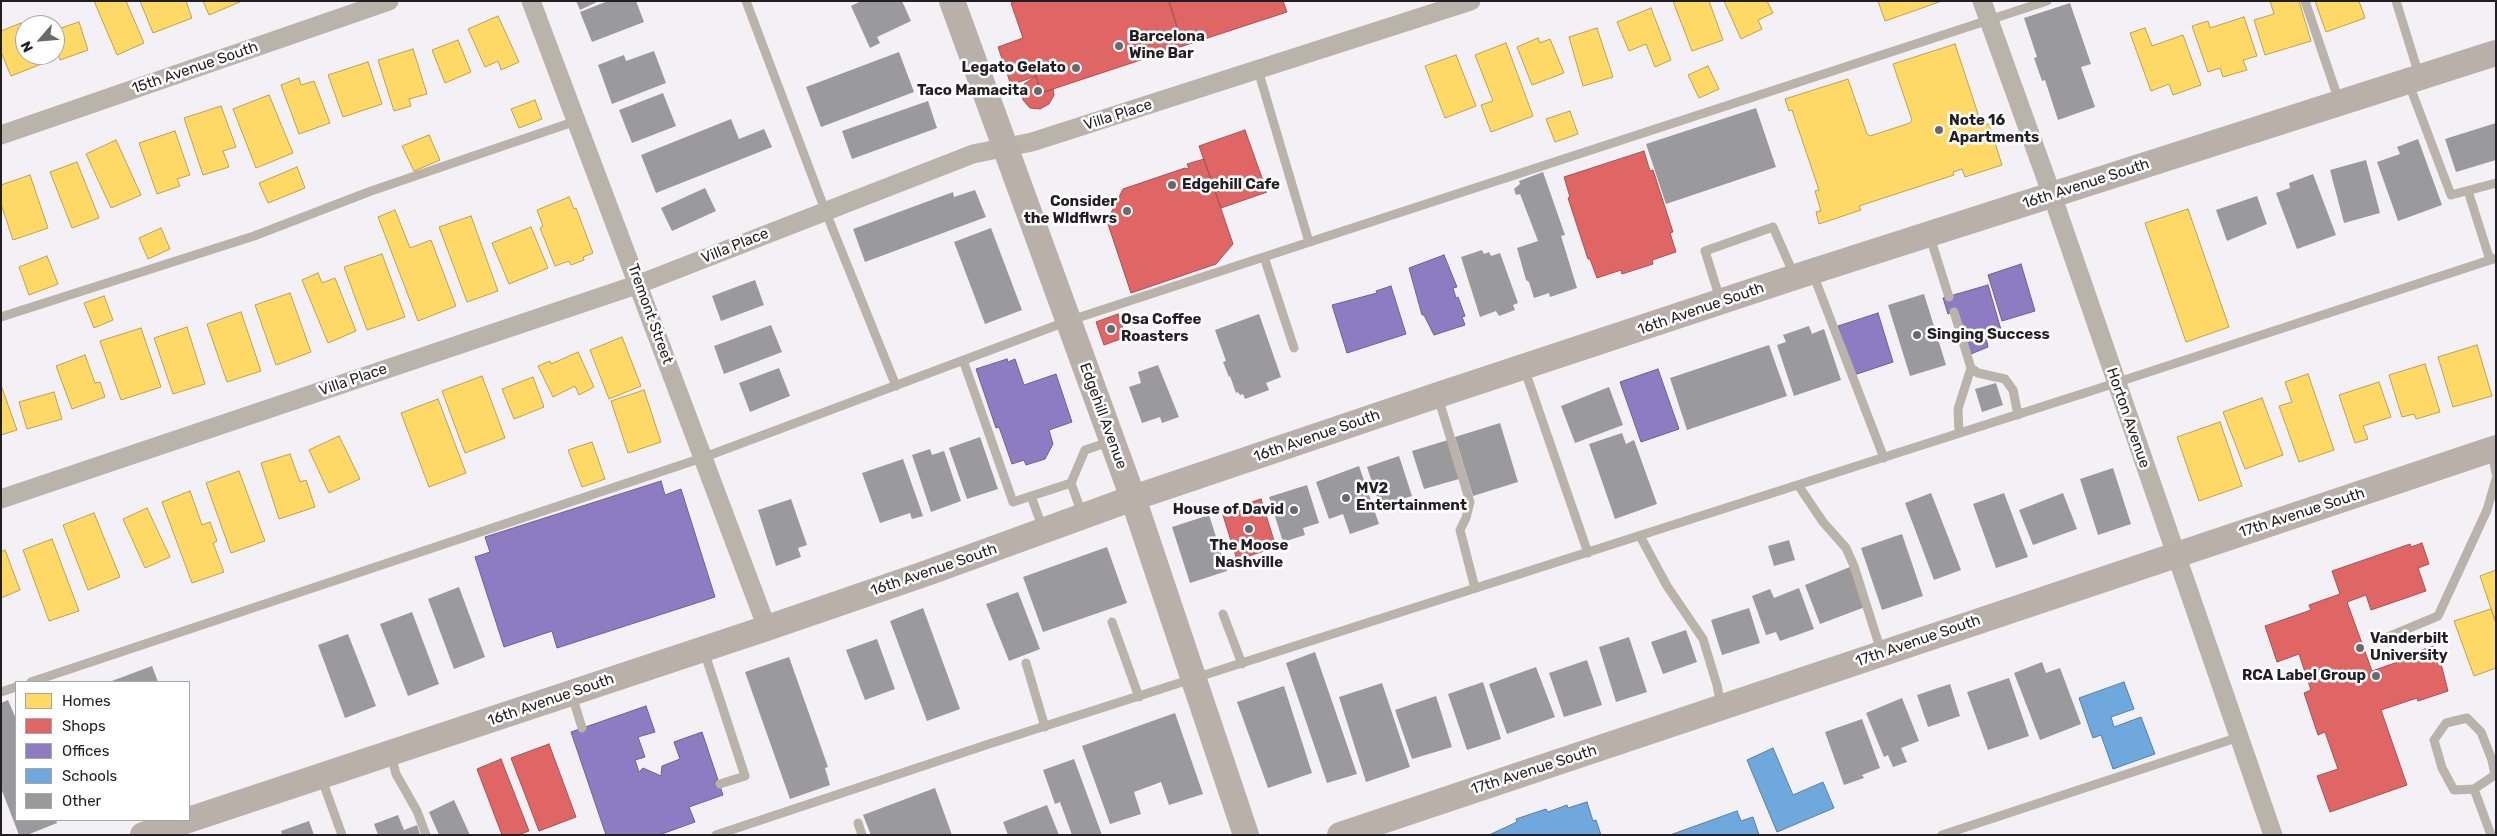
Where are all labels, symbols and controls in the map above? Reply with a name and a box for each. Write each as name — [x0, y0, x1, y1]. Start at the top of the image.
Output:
north arrow — [15, 15, 65, 65]
place label: Barcelona Wine Bar — [1129, 28, 1205, 63]
text: N — [17, 38, 37, 55]
street label: 15th Avenue South — [130, 38, 260, 98]
marker: Barcelona Wine Bar — [1113, 40, 1125, 52]
place label: Legato Gelato — [962, 59, 1066, 77]
marker: Legato Gelato — [1070, 62, 1082, 74]
place label: Taco Mamacita — [917, 82, 1028, 100]
marker: Taco Mamacita — [1032, 85, 1044, 97]
street label: Villa Place — [1082, 95, 1154, 135]
place label: Note 16 Apartments — [1949, 112, 2039, 147]
marker: Note 16 Apartments — [1933, 124, 1945, 136]
street label: 16th Avenue South — [2020, 155, 2152, 213]
place label: Edgehill Cafe — [1182, 176, 1280, 194]
marker: Edgehill Cafe — [1166, 179, 1178, 191]
place label: Consider the Wldflwrs — [1024, 193, 1117, 228]
marker: Consider the Wldflwrs — [1121, 205, 1133, 217]
street label: Villa Place — [699, 224, 771, 268]
street label: Tremont Street — [624, 261, 676, 367]
street label: 16th Avenue South — [1636, 279, 1766, 339]
place label: Osa Coffee Roasters — [1121, 311, 1201, 346]
marker: Osa Coffee Roasters — [1105, 323, 1117, 335]
place label: Singing Success — [1927, 326, 2050, 344]
marker: Singing Success — [1911, 329, 1923, 341]
street label: Villa Place — [317, 360, 389, 400]
street label: Edgehill Avenue — [1075, 361, 1131, 471]
street label: Horton Avenue — [2102, 366, 2154, 470]
street label: 16th Avenue South — [1252, 406, 1382, 466]
place label: MV2 Entertainment — [1356, 480, 1467, 515]
street label: 17th Avenue South — [2237, 484, 2367, 542]
marker: MV2 Entertainment — [1340, 492, 1352, 504]
place label: House of David — [1173, 501, 1284, 519]
marker: House of David — [1288, 504, 1300, 516]
marker: The Moose Nashville — [1243, 523, 1255, 535]
place label: The Moose Nashville — [1209, 537, 1289, 572]
street label: 16th Avenue South — [869, 540, 999, 600]
street label: 17th Avenue South — [1853, 611, 1983, 671]
place label: Vanderbilt University — [2370, 630, 2448, 665]
marker: Vanderbilt University — [2354, 642, 2366, 654]
place label: RCA Label Group — [2242, 667, 2366, 685]
street label: 16th Avenue South — [486, 670, 616, 730]
marker: RCA Label Group — [2370, 670, 2382, 682]
legend — [15, 681, 190, 821]
text: Homes — [62, 692, 111, 710]
text: Shops — [62, 717, 106, 735]
street label: 17th Avenue South — [1469, 741, 1599, 799]
text: Offices — [62, 742, 109, 760]
text: Schools — [62, 767, 117, 785]
text: Other — [62, 792, 101, 810]

